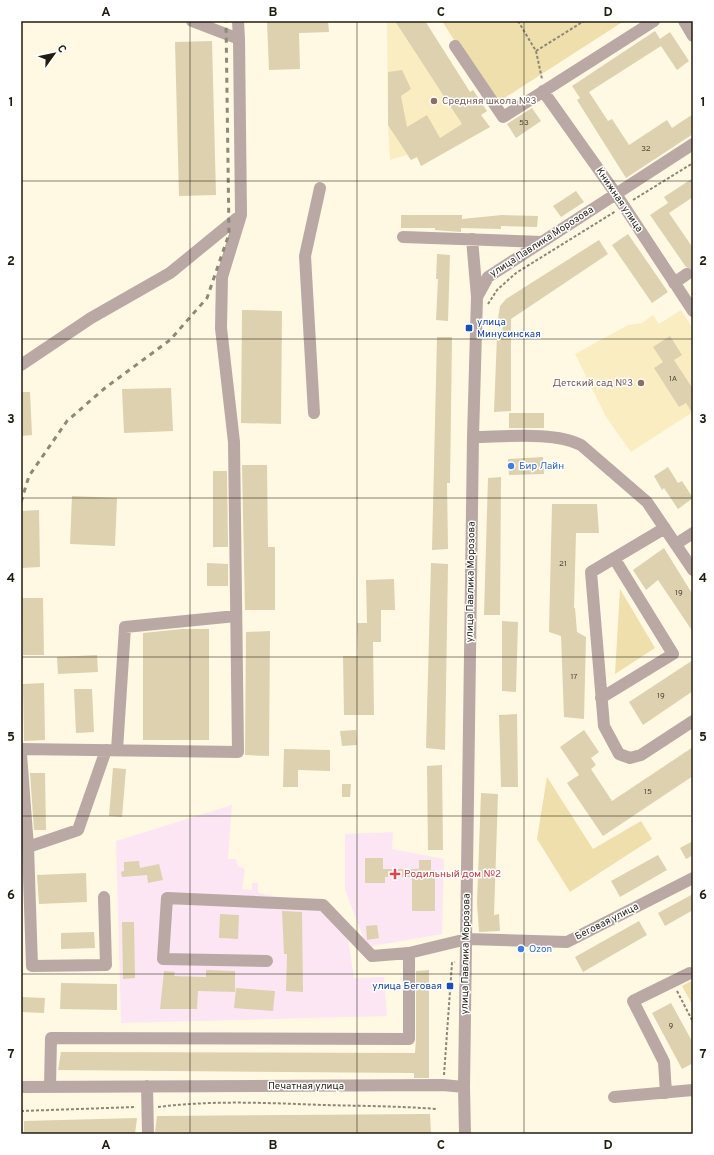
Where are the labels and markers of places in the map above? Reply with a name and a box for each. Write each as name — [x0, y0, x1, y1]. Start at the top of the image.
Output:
place label: Средняя школа №3 — [442, 95, 537, 108]
marker: Средняя школа №3 — [429, 96, 439, 106]
place label: улица Минусинская — [477, 316, 541, 341]
marker: улица Минусинская — [464, 323, 474, 333]
place label: Детский сад №3 — [552, 377, 633, 390]
marker: Детский сад №3 — [636, 378, 646, 388]
place label: Бир Лайн — [519, 460, 564, 473]
marker: Бир Лайн — [506, 461, 516, 471]
marker: Родильный дом №2 — [389, 868, 401, 880]
place label: Родильный дом №2 — [404, 868, 501, 881]
place label: Ozon — [529, 943, 552, 956]
marker: Ozon — [516, 944, 526, 954]
place label: улица Беговая — [372, 980, 442, 993]
marker: улица Беговая — [445, 981, 455, 991]

